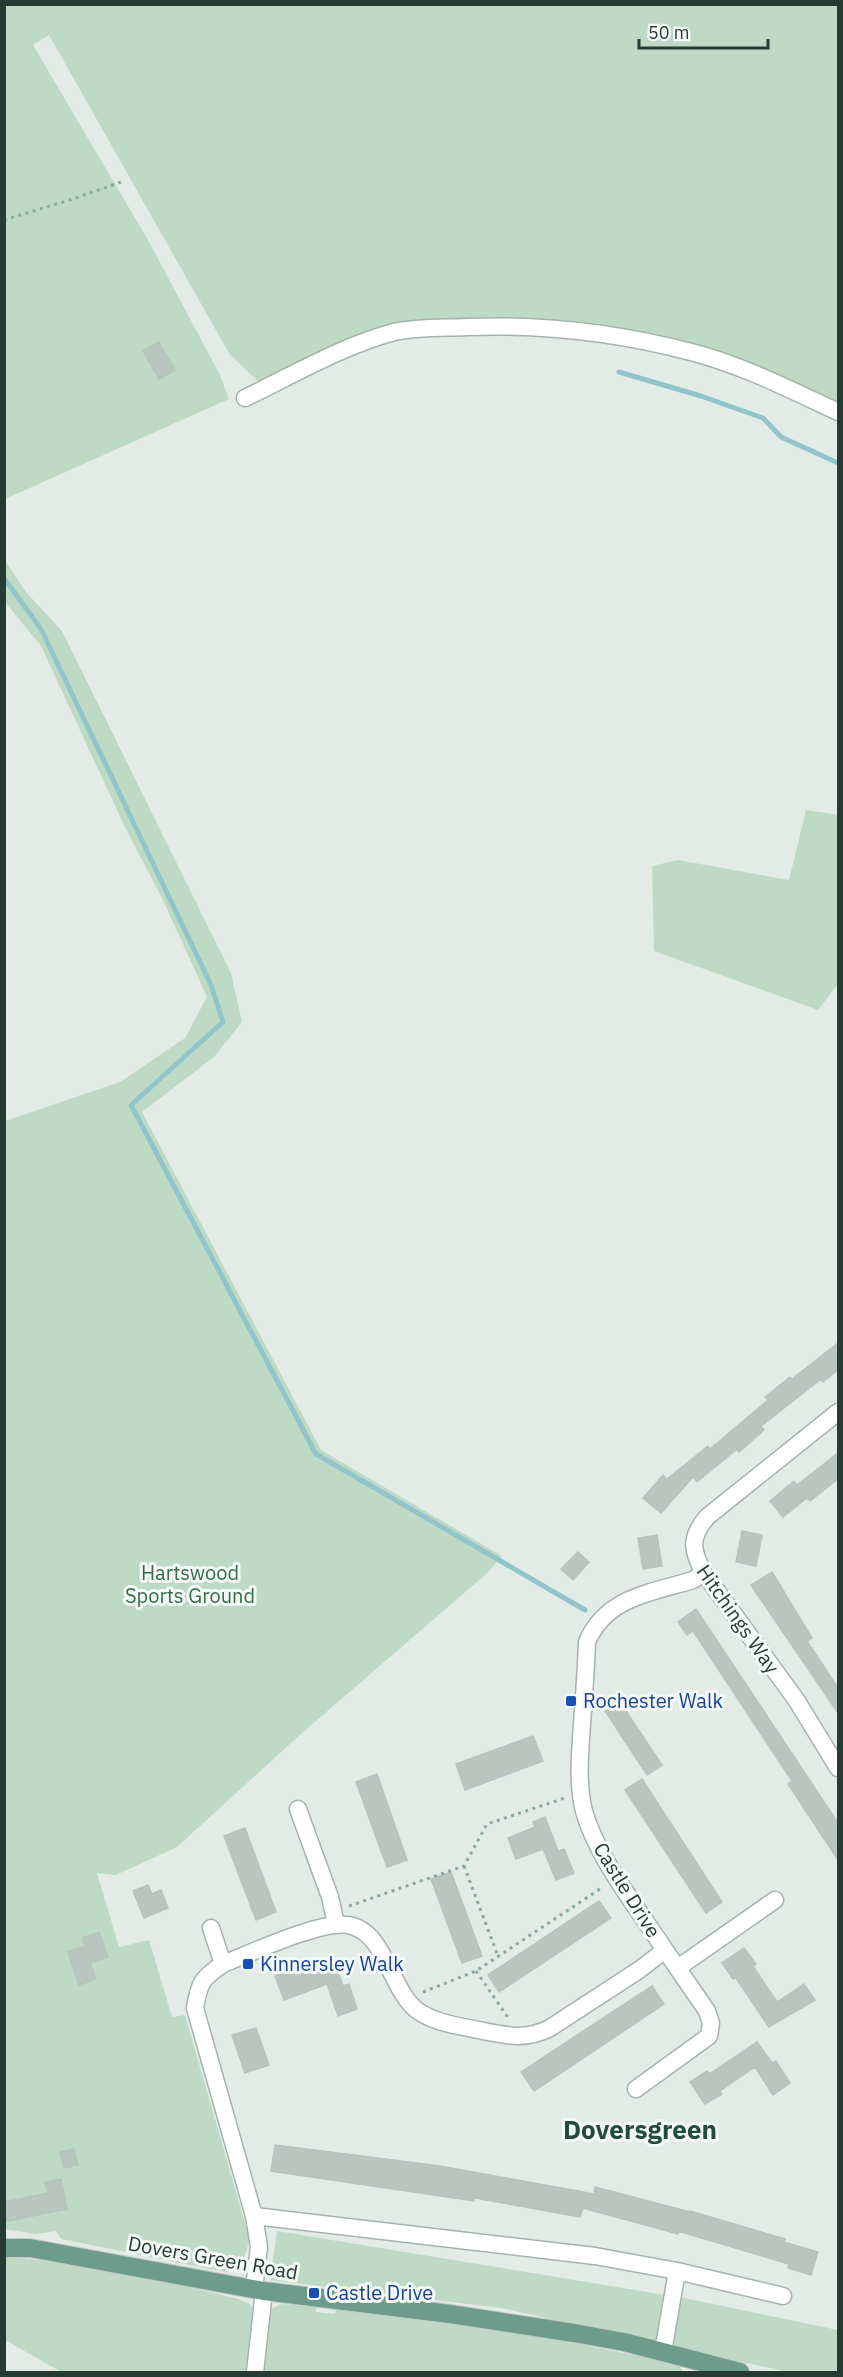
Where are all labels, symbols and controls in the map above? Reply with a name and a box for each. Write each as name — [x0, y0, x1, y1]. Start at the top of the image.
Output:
scale bar — [639, 12, 768, 50]
text: 50 m — [648, 21, 690, 44]
park label: Hartswood Sports Ground — [125, 1559, 255, 1609]
street label: Hitchings Way — [691, 1559, 786, 1679]
place label: Rochester Walk — [583, 1687, 723, 1714]
marker: Rochester Walk — [564, 1694, 578, 1708]
street label: Castle Drive — [588, 1837, 667, 1942]
place label: Kinnersley Walk — [260, 1950, 404, 1977]
marker: Kinnersley Walk — [241, 1957, 255, 1971]
district label: Doversgreen — [563, 2112, 717, 2146]
street label: Dovers Green Road — [126, 2229, 300, 2286]
place label: Castle Drive — [326, 2279, 433, 2306]
marker: Castle Drive — [307, 2286, 321, 2300]

